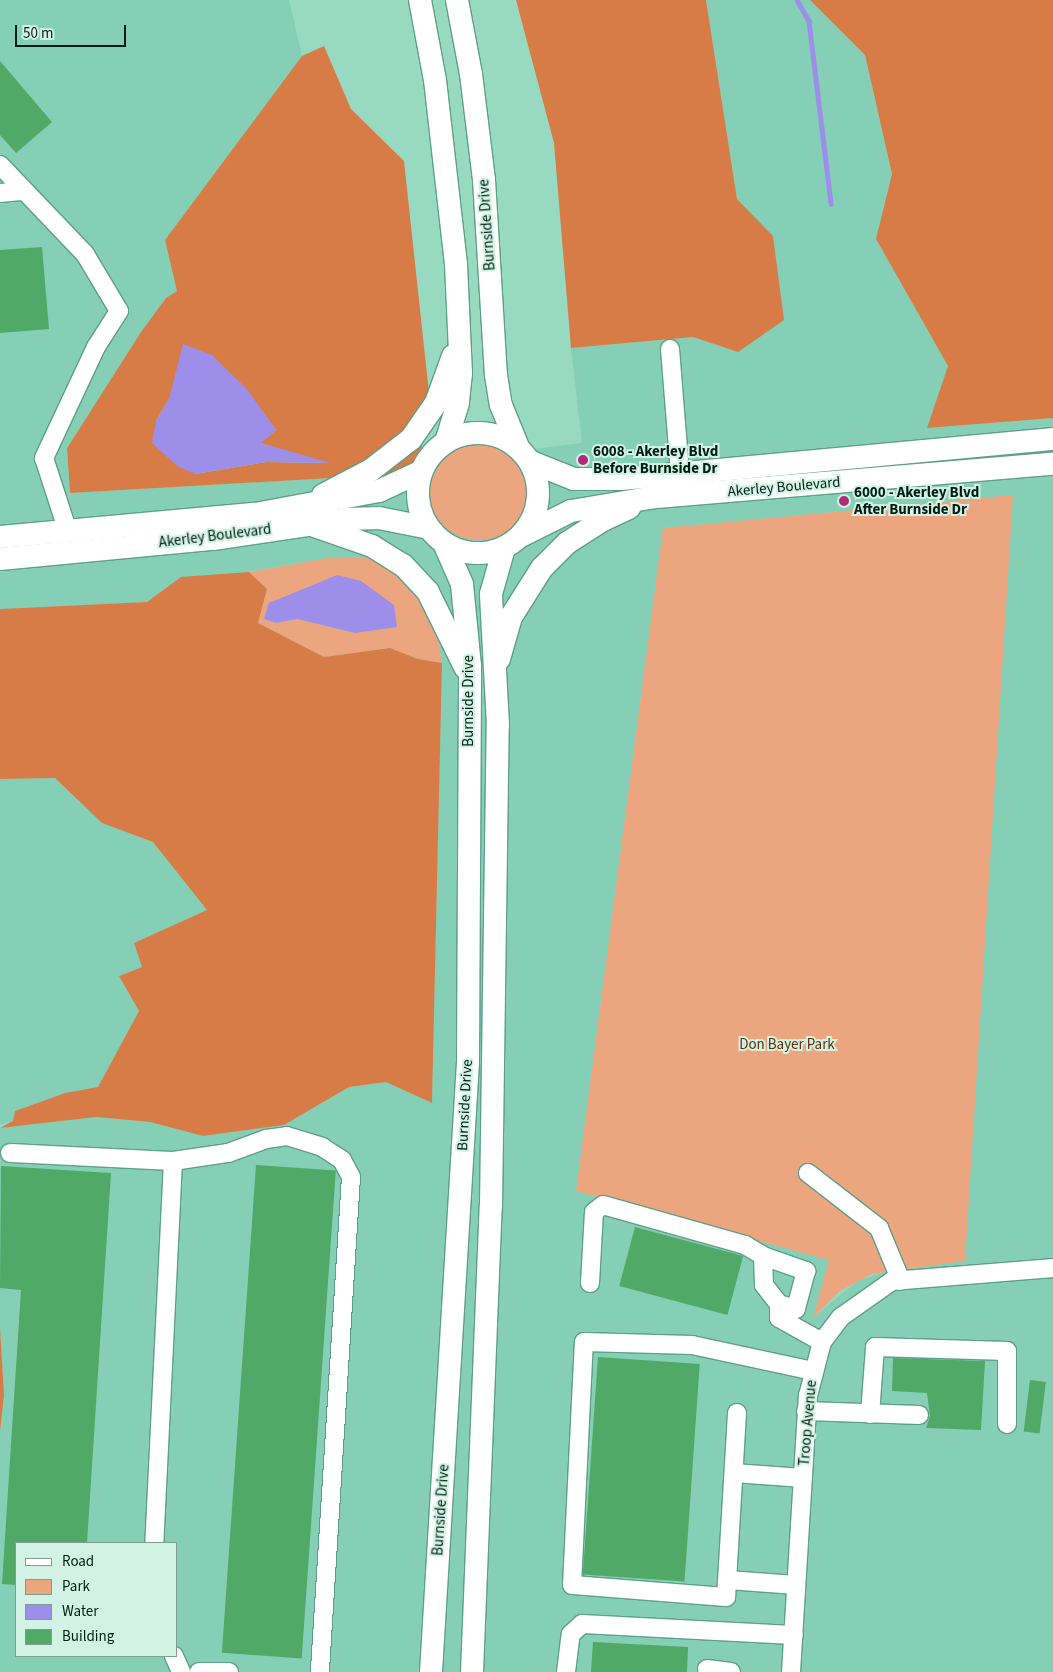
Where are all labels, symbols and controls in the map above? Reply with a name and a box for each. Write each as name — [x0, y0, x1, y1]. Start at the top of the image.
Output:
scale bar — [18, 15, 129, 47]
text: 50 m — [23, 23, 53, 44]
street label: Burnside Drive — [475, 179, 499, 271]
place label: 6008 - Akerley Blvd Before Burnside Dr — [593, 442, 718, 477]
marker: 6008 - Akerley Blvd Before Burnside Dr — [577, 454, 589, 466]
street label: Akerley Boulevard — [727, 473, 841, 501]
place label: 6000 - Akerley Blvd After Burnside Dr — [854, 483, 979, 518]
marker: 6000 - Akerley Blvd After Burnside Dr — [838, 495, 850, 507]
street label: Akerley Boulevard — [158, 520, 272, 552]
street label: Burnside Drive — [460, 655, 478, 747]
park label: Don Bayer Park — [739, 1036, 835, 1054]
street label: Burnside Drive — [454, 1059, 476, 1151]
street label: Troop Avenue — [795, 1379, 821, 1467]
street label: Burnside Drive — [429, 1464, 453, 1556]
legend — [15, 1542, 178, 1657]
text: Road — [62, 1551, 94, 1572]
text: Park — [62, 1576, 90, 1597]
text: Water — [62, 1601, 98, 1622]
text: Building — [62, 1626, 114, 1647]

